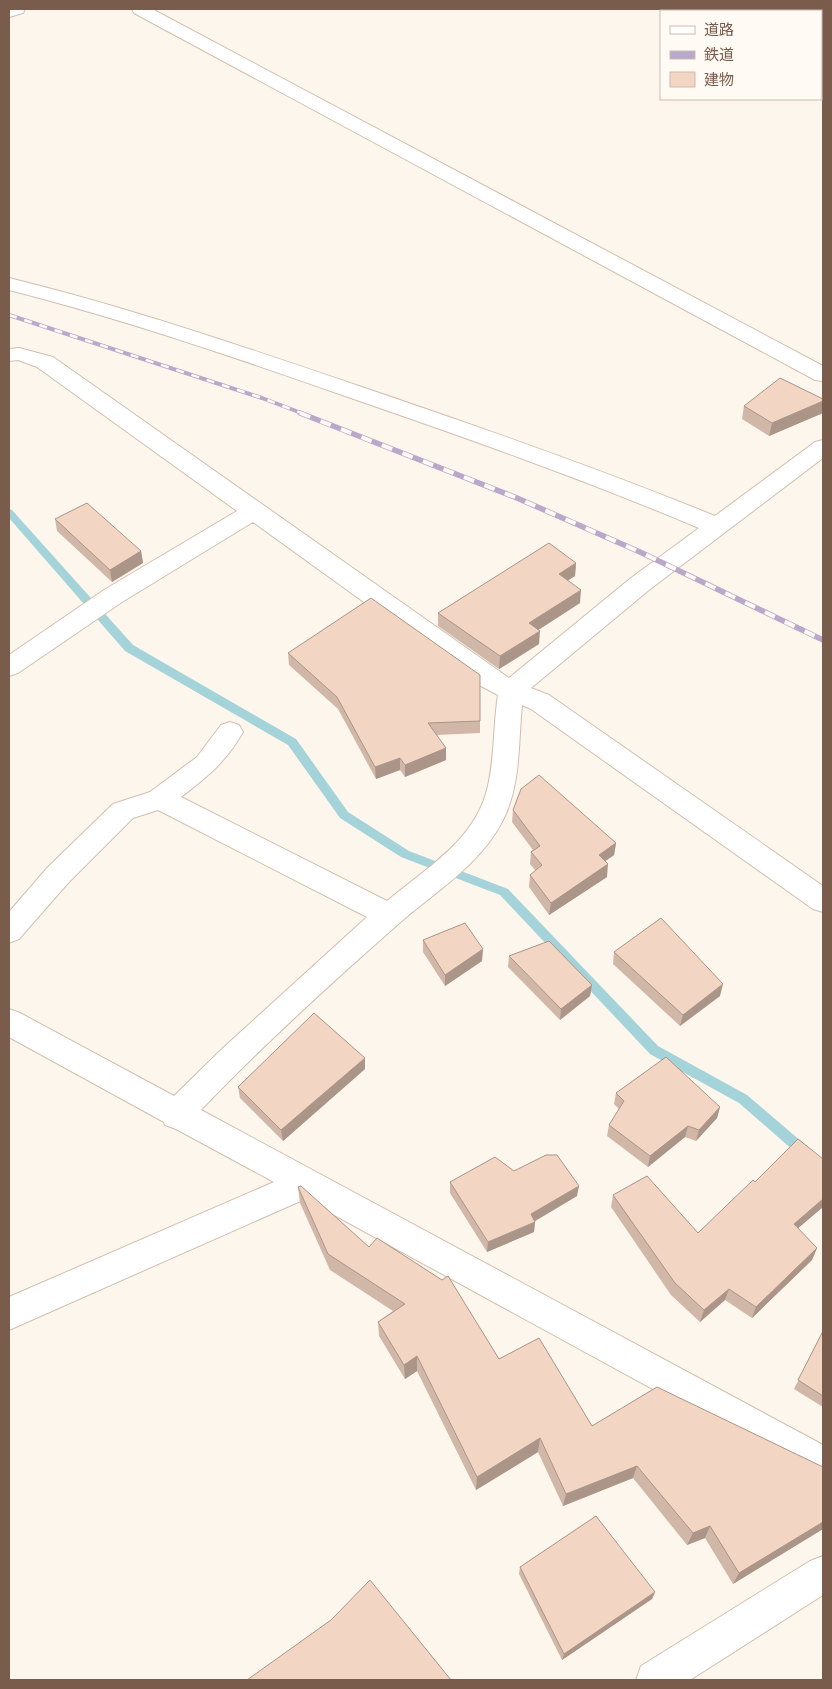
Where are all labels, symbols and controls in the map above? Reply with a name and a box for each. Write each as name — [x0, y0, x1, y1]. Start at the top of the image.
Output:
legend — [660, 10, 822, 100]
text: 道路 — [704, 21, 734, 39]
text: 鉄道 — [704, 46, 734, 64]
text: 建物 — [704, 71, 734, 89]

